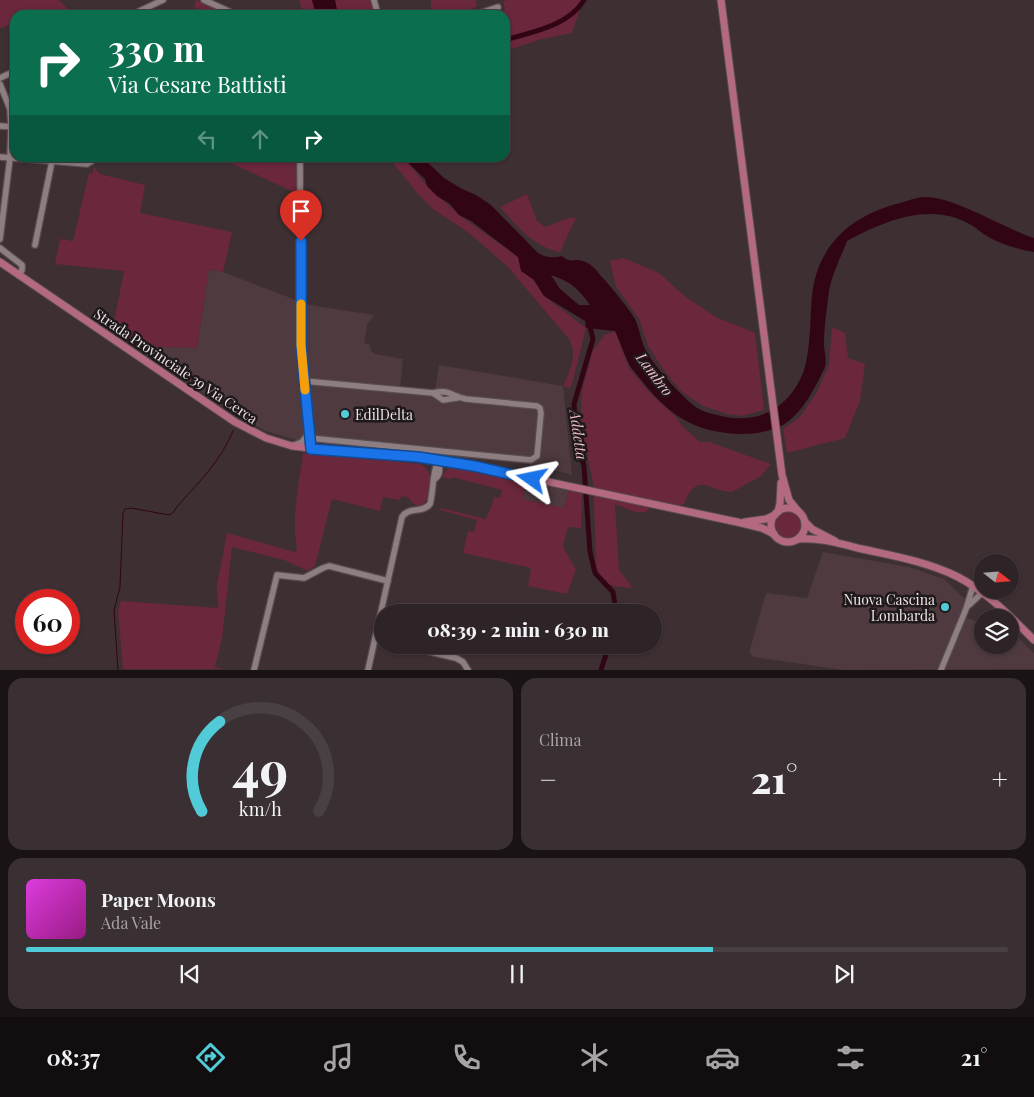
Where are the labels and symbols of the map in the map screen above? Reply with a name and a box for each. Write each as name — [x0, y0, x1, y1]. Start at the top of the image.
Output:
pin — [280, 190, 322, 241]
street label: Strada Provinciale 39 Via Cerca — [91, 304, 261, 428]
water label: Lambro — [631, 347, 678, 400]
place label: EdilDelta — [355, 405, 413, 424]
water label: Addetta — [565, 407, 592, 461]
marker: EdilDelta — [339, 408, 351, 420]
position arrow — [505, 452, 557, 504]
north arrow — [974, 554, 1019, 599]
speed limit sign: 60 — [15, 589, 80, 654]
place label: Nuova Cascina Lombarda — [843, 590, 935, 625]
marker: Nuova Cascina Lombarda — [939, 601, 951, 613]

